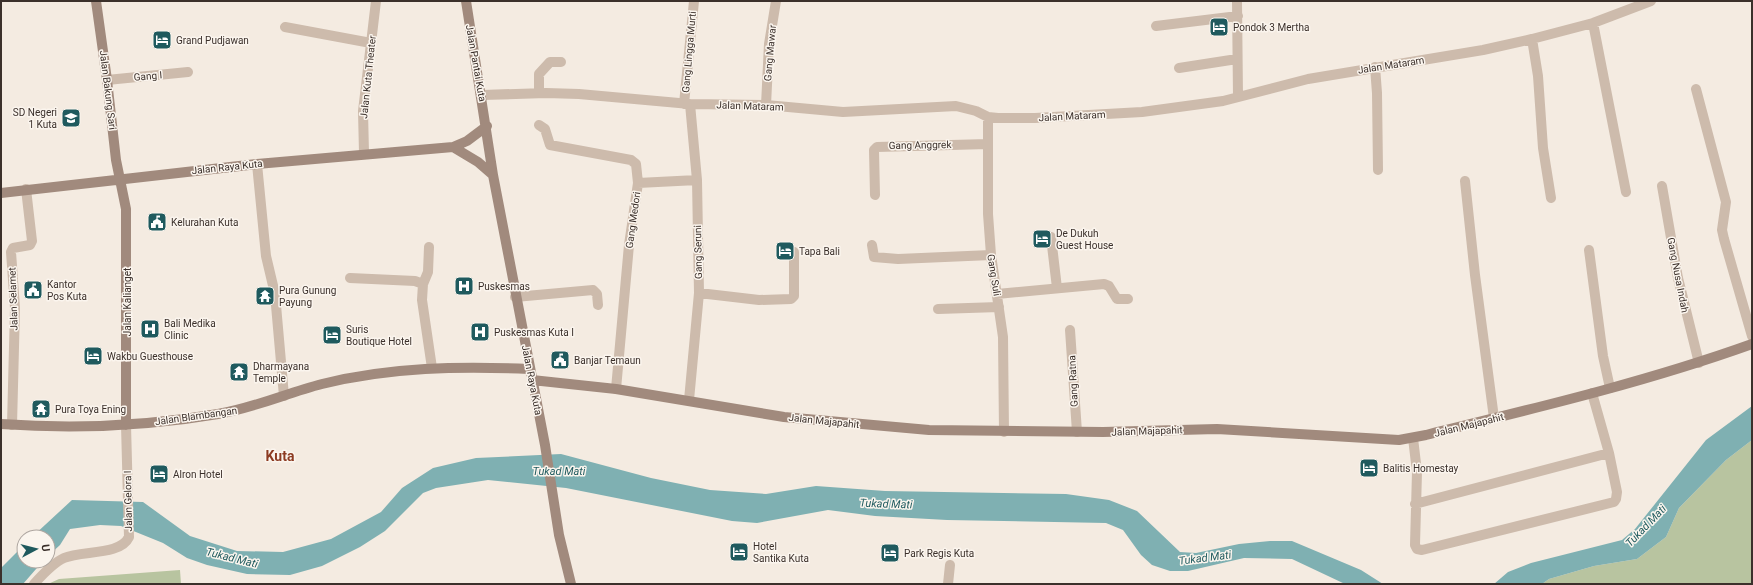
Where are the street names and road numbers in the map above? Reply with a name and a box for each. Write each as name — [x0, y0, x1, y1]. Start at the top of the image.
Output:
street label: Gang Lingga Murti — [680, 11, 698, 93]
street label: Jalan Pantai Kuta — [464, 24, 488, 102]
street label: Gang Mawar — [762, 24, 778, 82]
street label: Jalan Kuta Theater — [358, 34, 378, 119]
street label: Jalan Bakung Sari — [98, 50, 118, 130]
street label: Jalan Mataram — [1357, 54, 1425, 76]
street label: Gang I — [133, 69, 163, 83]
street label: Jalan Mataram — [716, 99, 784, 113]
street label: Jalan Mataram — [1038, 109, 1106, 123]
street label: Gang Anggrek — [889, 139, 952, 151]
street label: Jalan Raya Kuta — [191, 158, 263, 176]
street label: Gang Medori — [624, 191, 642, 249]
street label: Gang Seruni — [692, 225, 704, 279]
street label: Gang Nusa Indah — [1665, 236, 1691, 314]
street label: Gang Suli — [985, 253, 1003, 297]
street label: Jalan Selamet — [6, 267, 20, 331]
street label: Jalan Kalianget — [122, 268, 133, 336]
street label: Jalan Raya Kuta — [520, 344, 544, 416]
street label: Gang Ratna — [1066, 355, 1080, 407]
street label: Jalan Blambangan — [154, 405, 238, 427]
street label: Jalan Majapahit — [1433, 411, 1505, 439]
street label: Jalan Majapahit — [788, 412, 860, 430]
street label: Jalan Majapahit — [1111, 424, 1183, 438]
street label: Jalan Gelora I — [122, 470, 134, 532]

